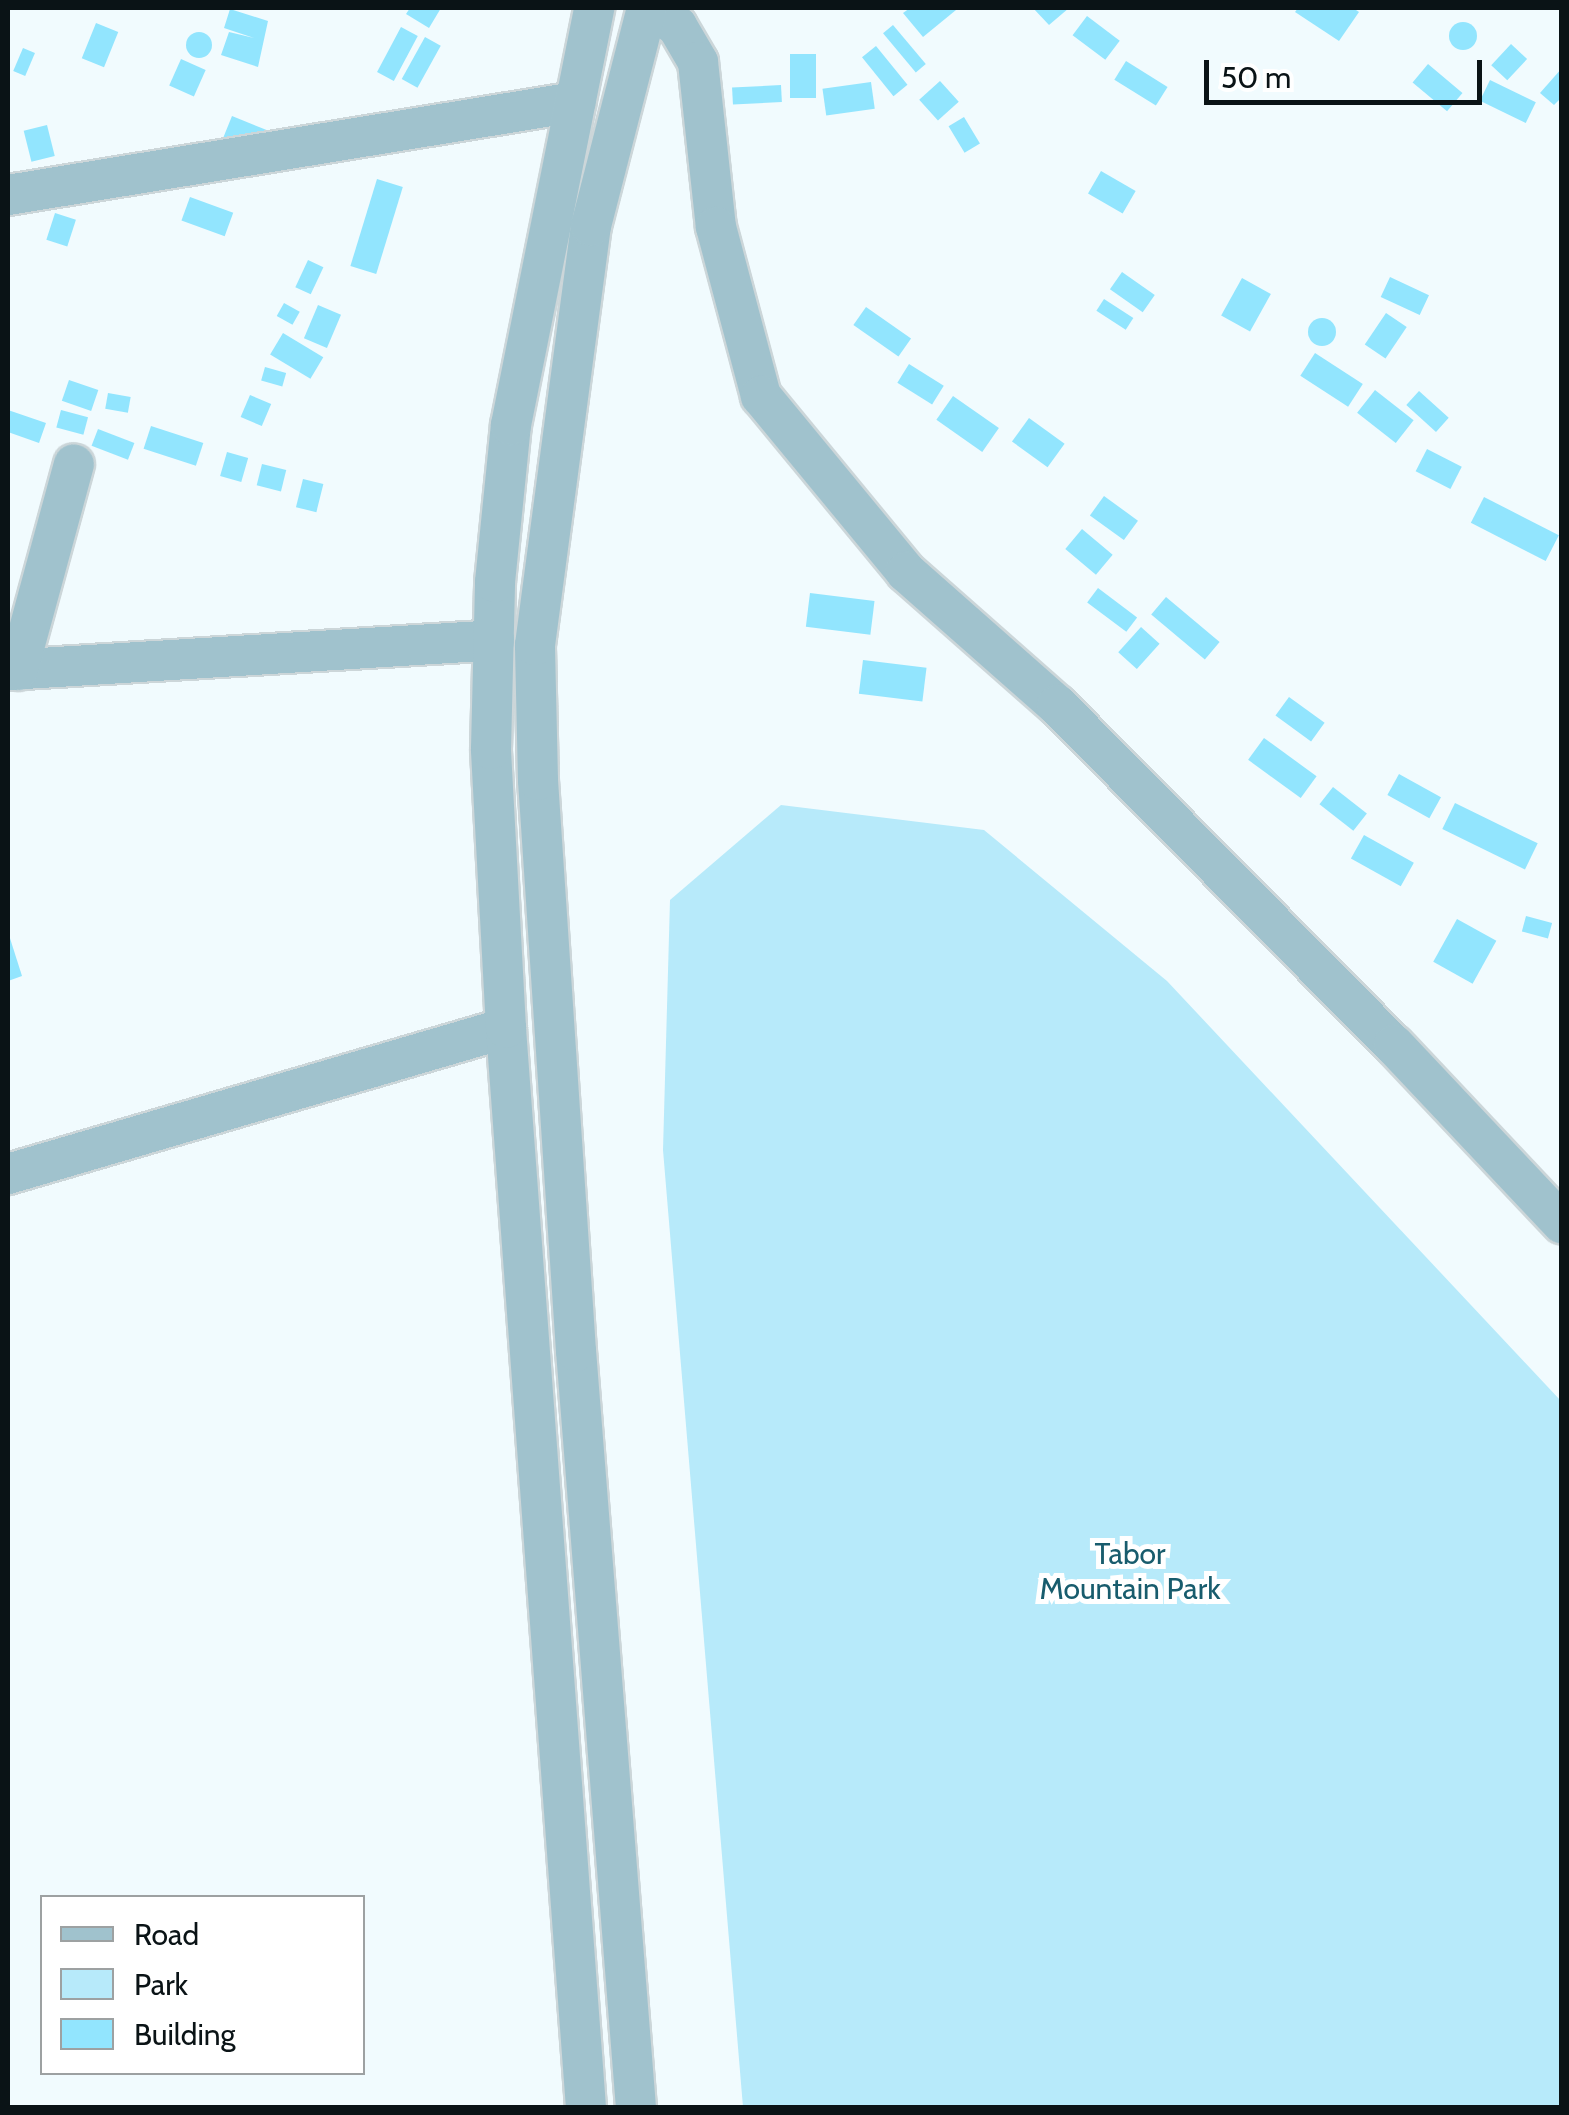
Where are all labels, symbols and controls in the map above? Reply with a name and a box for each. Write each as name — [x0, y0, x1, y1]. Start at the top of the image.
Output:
scale bar — [1209, 40, 1486, 102]
text: 50 m — [1221, 59, 1291, 96]
park label: Tabor Mountain Park — [1039, 1536, 1221, 1606]
legend — [40, 1895, 365, 2075]
text: Road — [134, 1916, 199, 1953]
text: Park — [134, 1966, 188, 2003]
text: Building — [134, 2016, 236, 2053]

